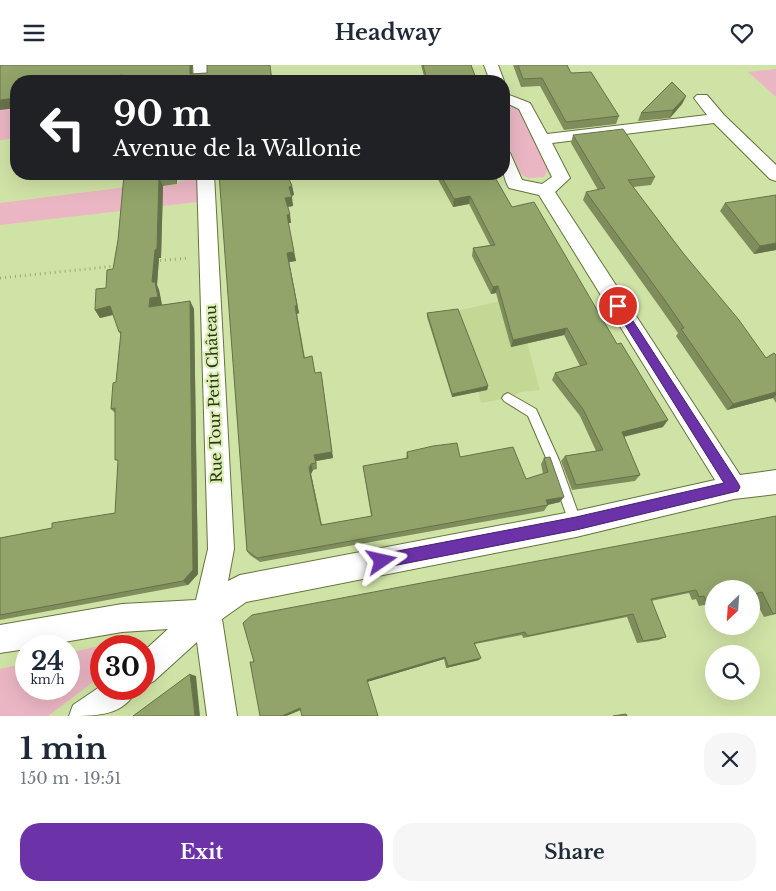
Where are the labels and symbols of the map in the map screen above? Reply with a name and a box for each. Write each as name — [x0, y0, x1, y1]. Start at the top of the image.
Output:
pin — [597, 285, 639, 327]
street label: Rue Tour Petit Château — [201, 305, 226, 483]
position arrow — [355, 534, 407, 586]
north arrow — [705, 580, 760, 635]
speed limit sign: 30 — [90, 635, 155, 700]

